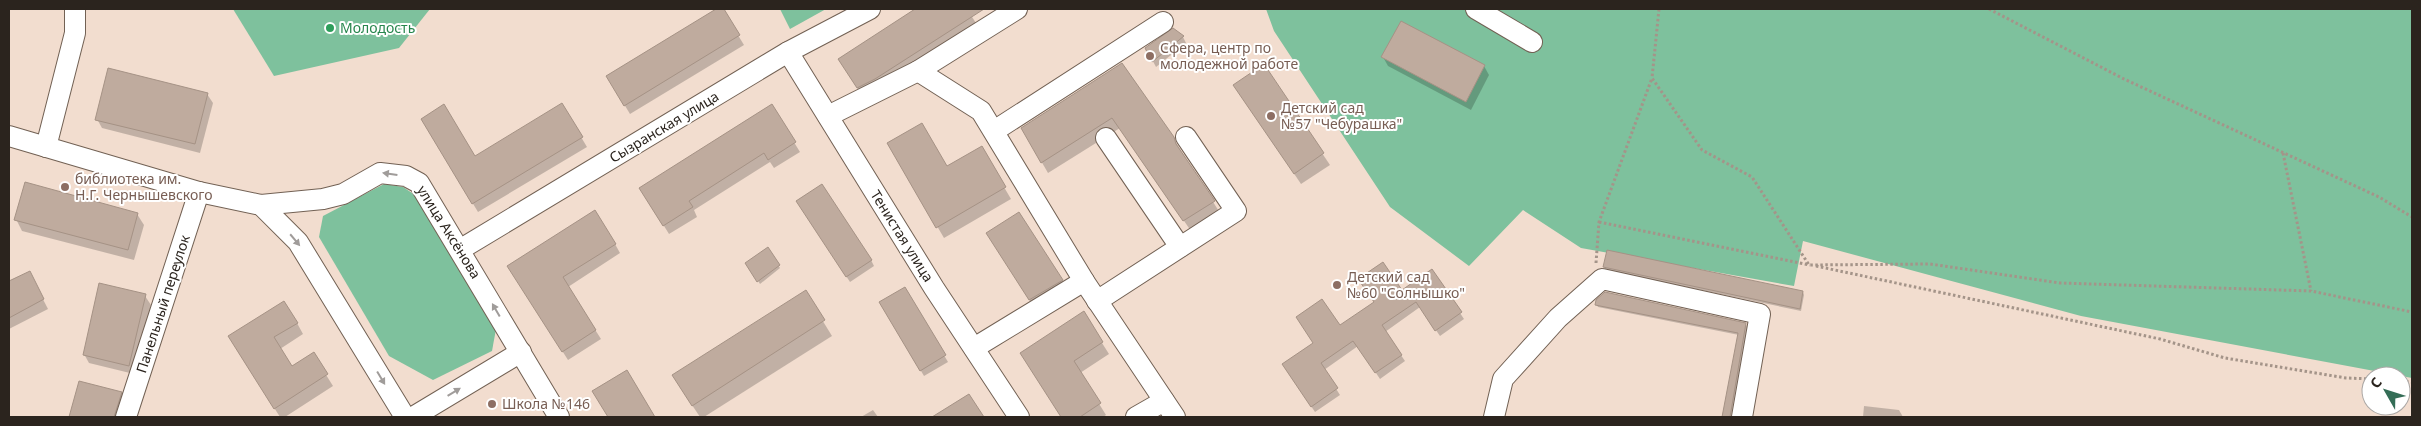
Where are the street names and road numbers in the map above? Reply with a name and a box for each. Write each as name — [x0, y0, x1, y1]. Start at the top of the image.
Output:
street label: Сызранская улица — [605, 86, 722, 167]
street label: улица Аксёнова — [413, 182, 486, 282]
street label: Тенистая улица — [867, 186, 938, 285]
street label: Панельный переулок — [131, 232, 194, 375]

